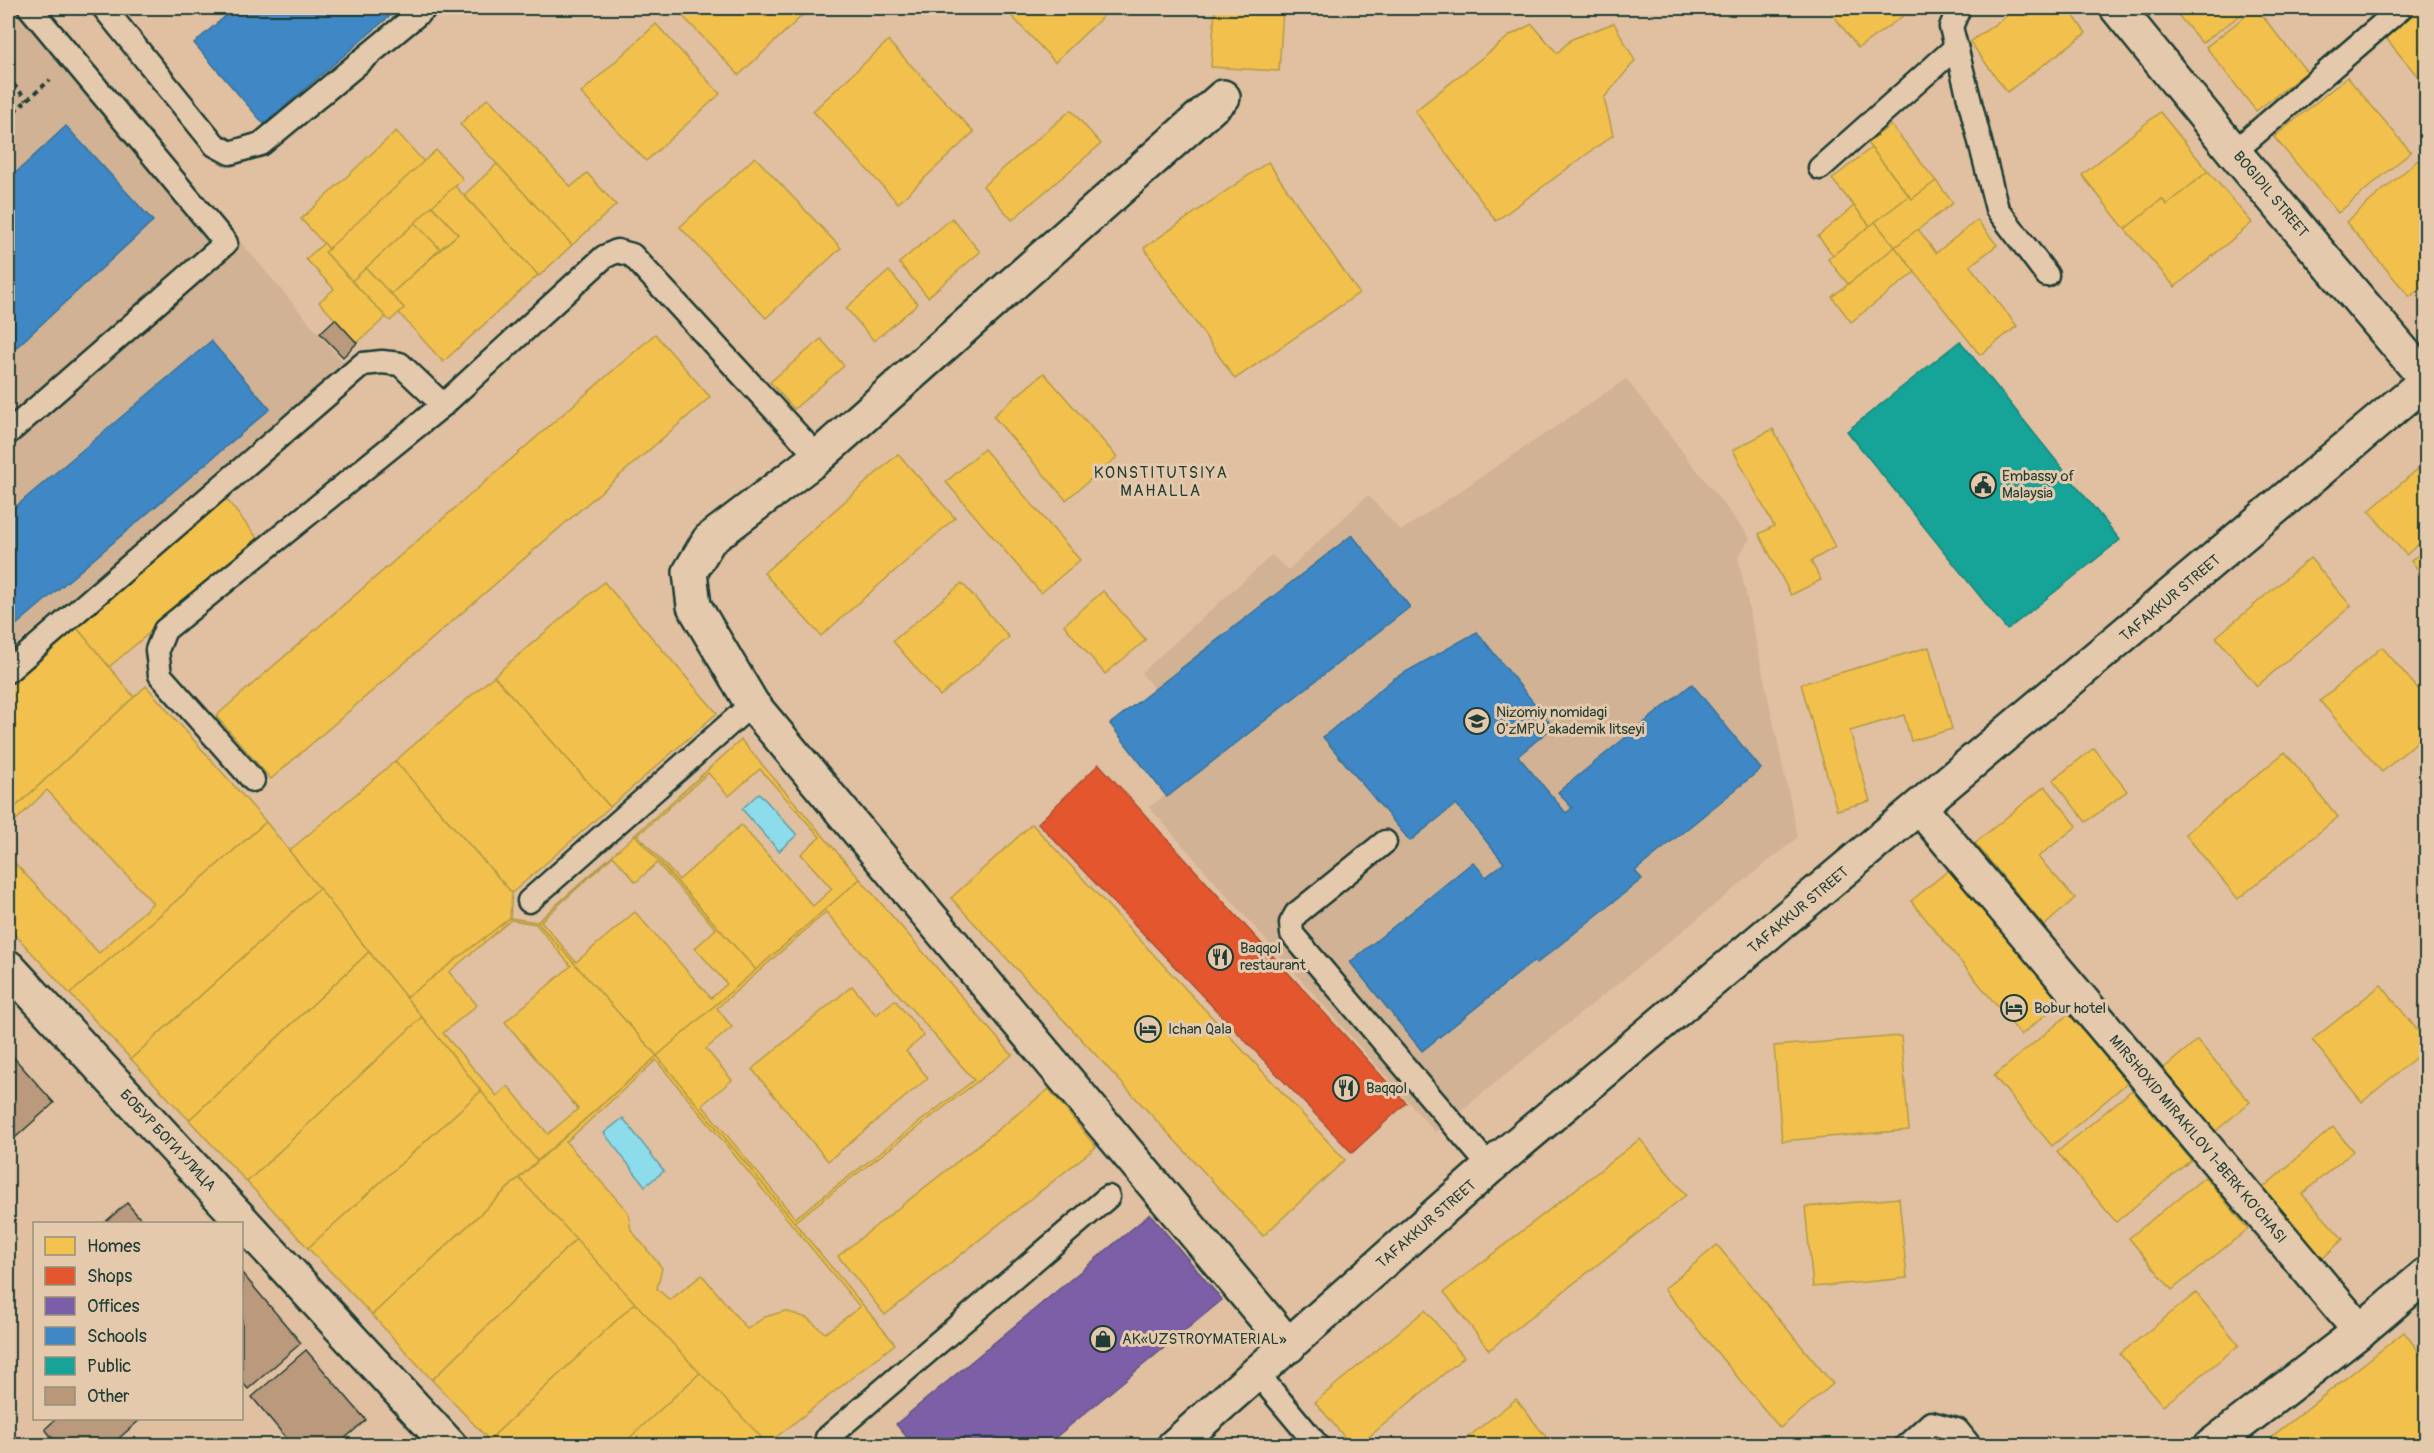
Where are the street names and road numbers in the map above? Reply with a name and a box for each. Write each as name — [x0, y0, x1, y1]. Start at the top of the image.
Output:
street label: BOGIDIL STREET — [2229, 147, 2312, 242]
street label: TAFAKKUR STREET — [2116, 551, 2225, 646]
street label: TAFAKKUR STREET — [1744, 863, 1853, 958]
street label: MIRSHOXID MIRAKILOV 1-BERK KO'CHASI — [2105, 1031, 2291, 1247]
street label: БОБУР БОГИ УЛИЦА — [115, 1085, 220, 1195]
street label: TAFAKKUR STREET — [1373, 1176, 1480, 1273]

